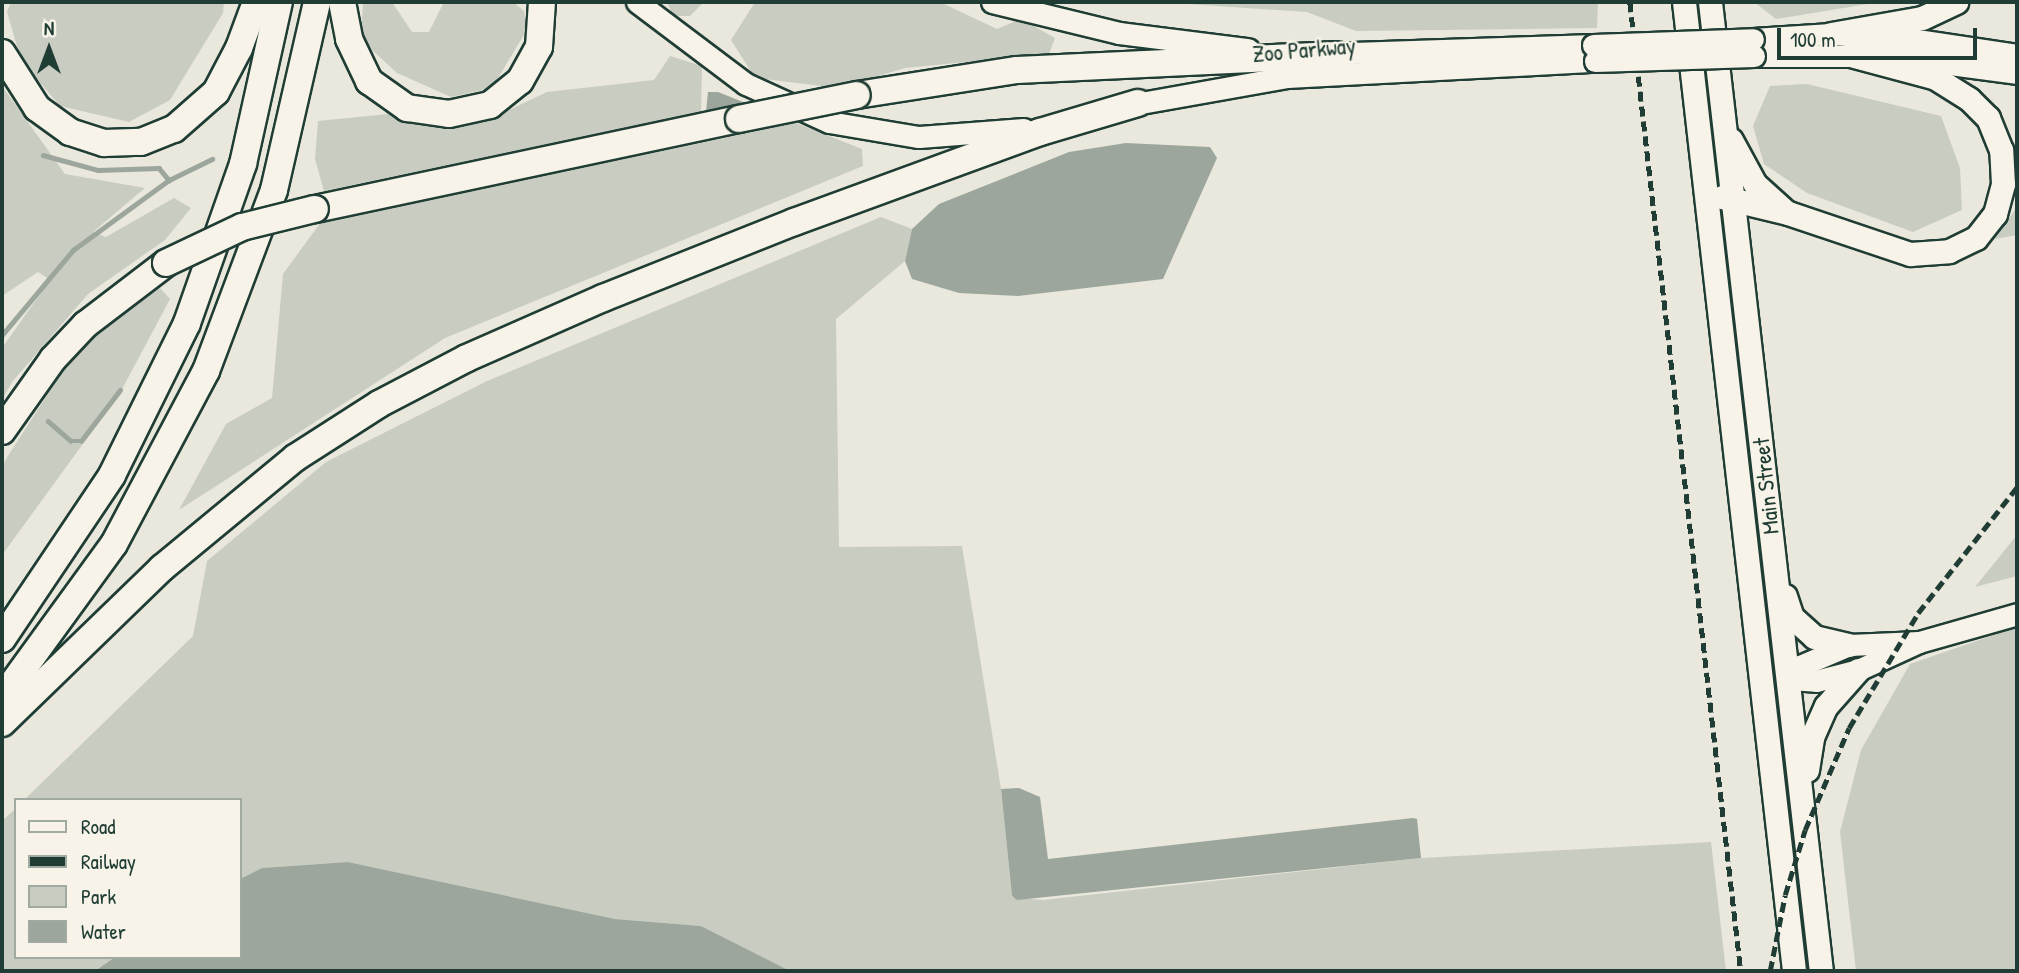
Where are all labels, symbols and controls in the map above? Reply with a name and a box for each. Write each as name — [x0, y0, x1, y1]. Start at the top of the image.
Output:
north arrow — [14, 14, 84, 84]
scale bar — [1781, 14, 1980, 58]
text: N — [44, 15, 54, 41]
text: 100 m — [1790, 25, 1836, 54]
street label: Zoo Parkway — [1251, 32, 1357, 68]
street label: Main Street — [1747, 436, 1785, 536]
legend — [14, 798, 242, 959]
text: Road — [81, 812, 115, 841]
text: Railway — [81, 847, 136, 876]
text: Park — [81, 882, 116, 911]
text: Water — [81, 917, 126, 946]

